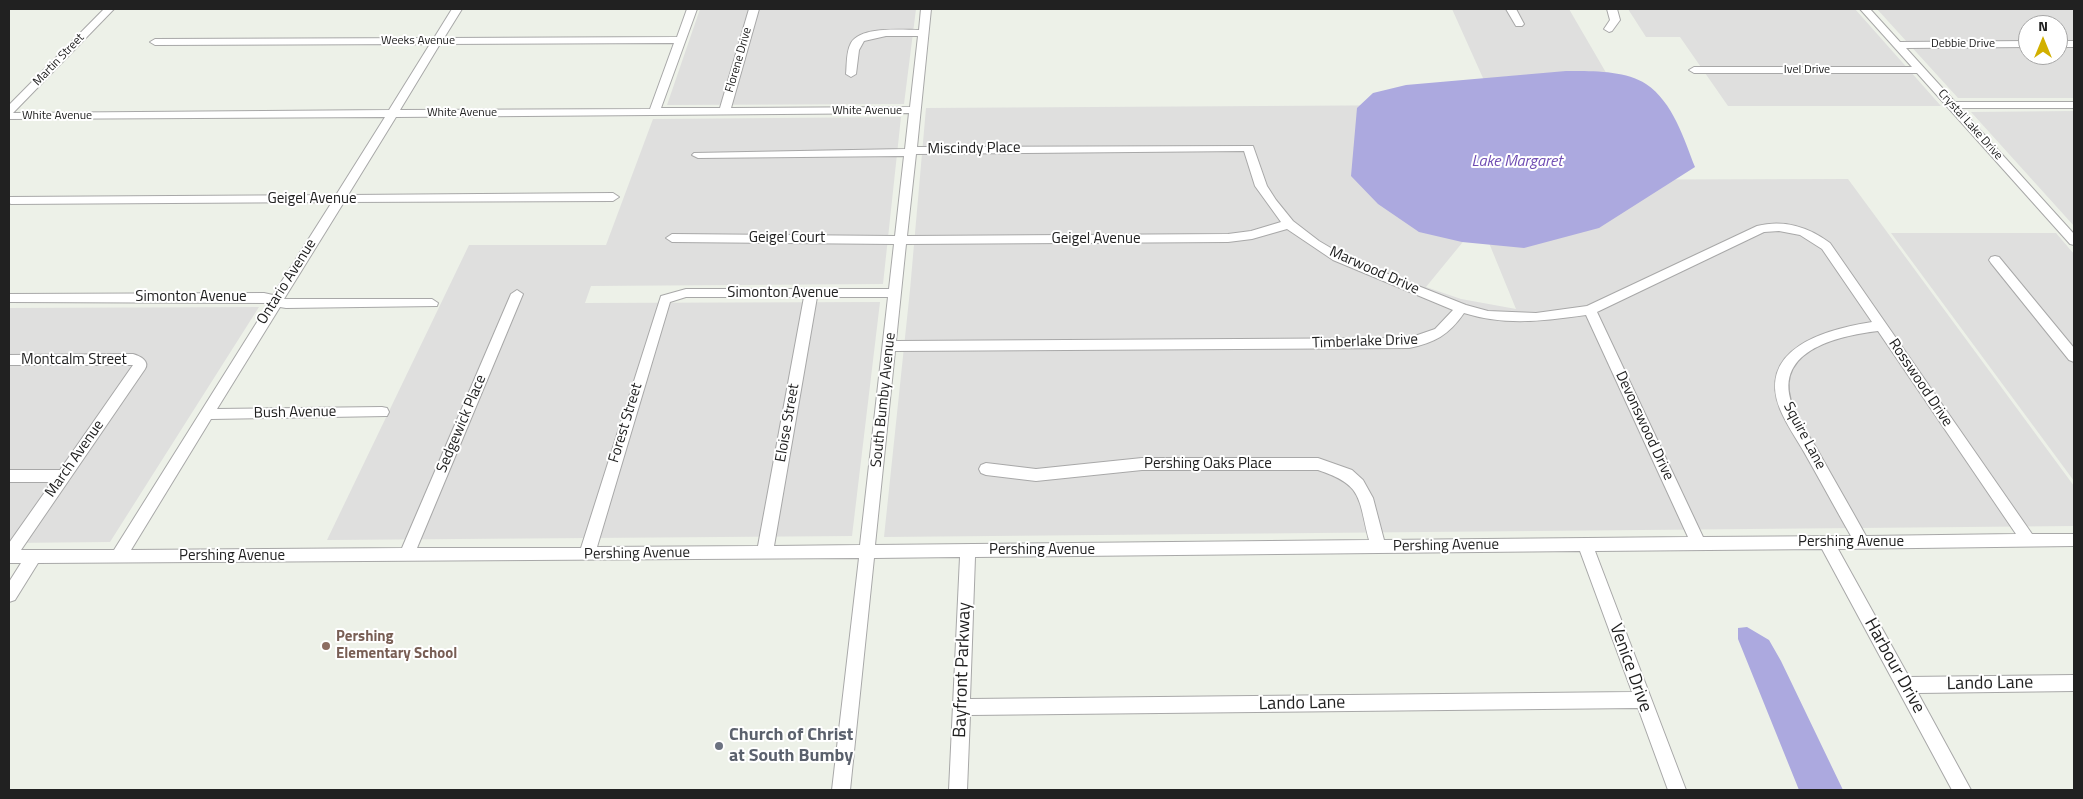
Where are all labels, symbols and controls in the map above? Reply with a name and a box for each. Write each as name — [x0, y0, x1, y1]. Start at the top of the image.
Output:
north arrow — [2018, 15, 2068, 65]
text: N — [2038, 15, 2048, 36]
street label: Florene Drive — [723, 26, 755, 94]
street label: Martin Street — [31, 31, 87, 89]
street label: Weeks Avenue — [381, 34, 455, 48]
street label: Debbie Drive — [1931, 37, 1995, 51]
street label: Ivel Drive — [1784, 63, 1830, 77]
street label: Crystal Lake Drive — [1935, 87, 2005, 163]
street label: White Avenue — [832, 104, 902, 118]
street label: White Avenue — [427, 106, 497, 120]
street label: White Avenue — [22, 109, 92, 123]
street label: Miscindy Place — [927, 139, 1021, 159]
water label: Lake Margaret — [1472, 152, 1562, 172]
street label: Geigel Avenue — [267, 190, 357, 208]
street label: Geigel Court — [749, 229, 825, 247]
street label: Geigel Avenue — [1051, 230, 1141, 248]
street label: Ontario Avenue — [254, 236, 320, 328]
street label: Marwood Drive — [1326, 243, 1422, 299]
street label: Simonton Avenue — [727, 284, 839, 302]
street label: Simonton Avenue — [135, 288, 247, 306]
street label: Timberlake Drive — [1312, 331, 1418, 353]
street label: South Bumby Avenue — [868, 332, 900, 468]
street label: Rosswood Drive — [1884, 336, 1956, 430]
street label: Montcalm Street — [21, 351, 127, 369]
street label: Devonswood Drive — [1611, 369, 1677, 483]
street label: Sedgewick Place — [433, 372, 491, 476]
street label: Forest Street — [605, 381, 647, 465]
street label: Eloise Street — [772, 382, 804, 464]
street label: Squire Lane — [1779, 399, 1829, 473]
street label: Bush Avenue — [254, 403, 336, 423]
street label: March Avenue — [42, 417, 108, 501]
street label: Pershing Oaks Place — [1144, 455, 1272, 473]
street label: Pershing Avenue — [1798, 533, 1904, 551]
street label: Pershing Avenue — [1393, 536, 1499, 556]
street label: Pershing Avenue — [989, 541, 1095, 559]
street label: Pershing Avenue — [584, 544, 690, 564]
street label: Pershing Avenue — [179, 547, 285, 565]
street label: Bayfront Parkway — [950, 602, 976, 738]
street label: Harbour Drive — [1859, 615, 1929, 717]
street label: Venice Drive — [1604, 621, 1656, 715]
place label: Pershing Elementary School — [336, 628, 457, 663]
marker: Pershing Elementary School — [320, 640, 332, 652]
street label: Lando Lane — [1946, 672, 2034, 696]
street label: Lando Lane — [1258, 692, 1346, 716]
place label: Church of Christ at South Bumby — [729, 725, 853, 768]
marker: Church of Christ at South Bumby — [713, 740, 725, 752]

